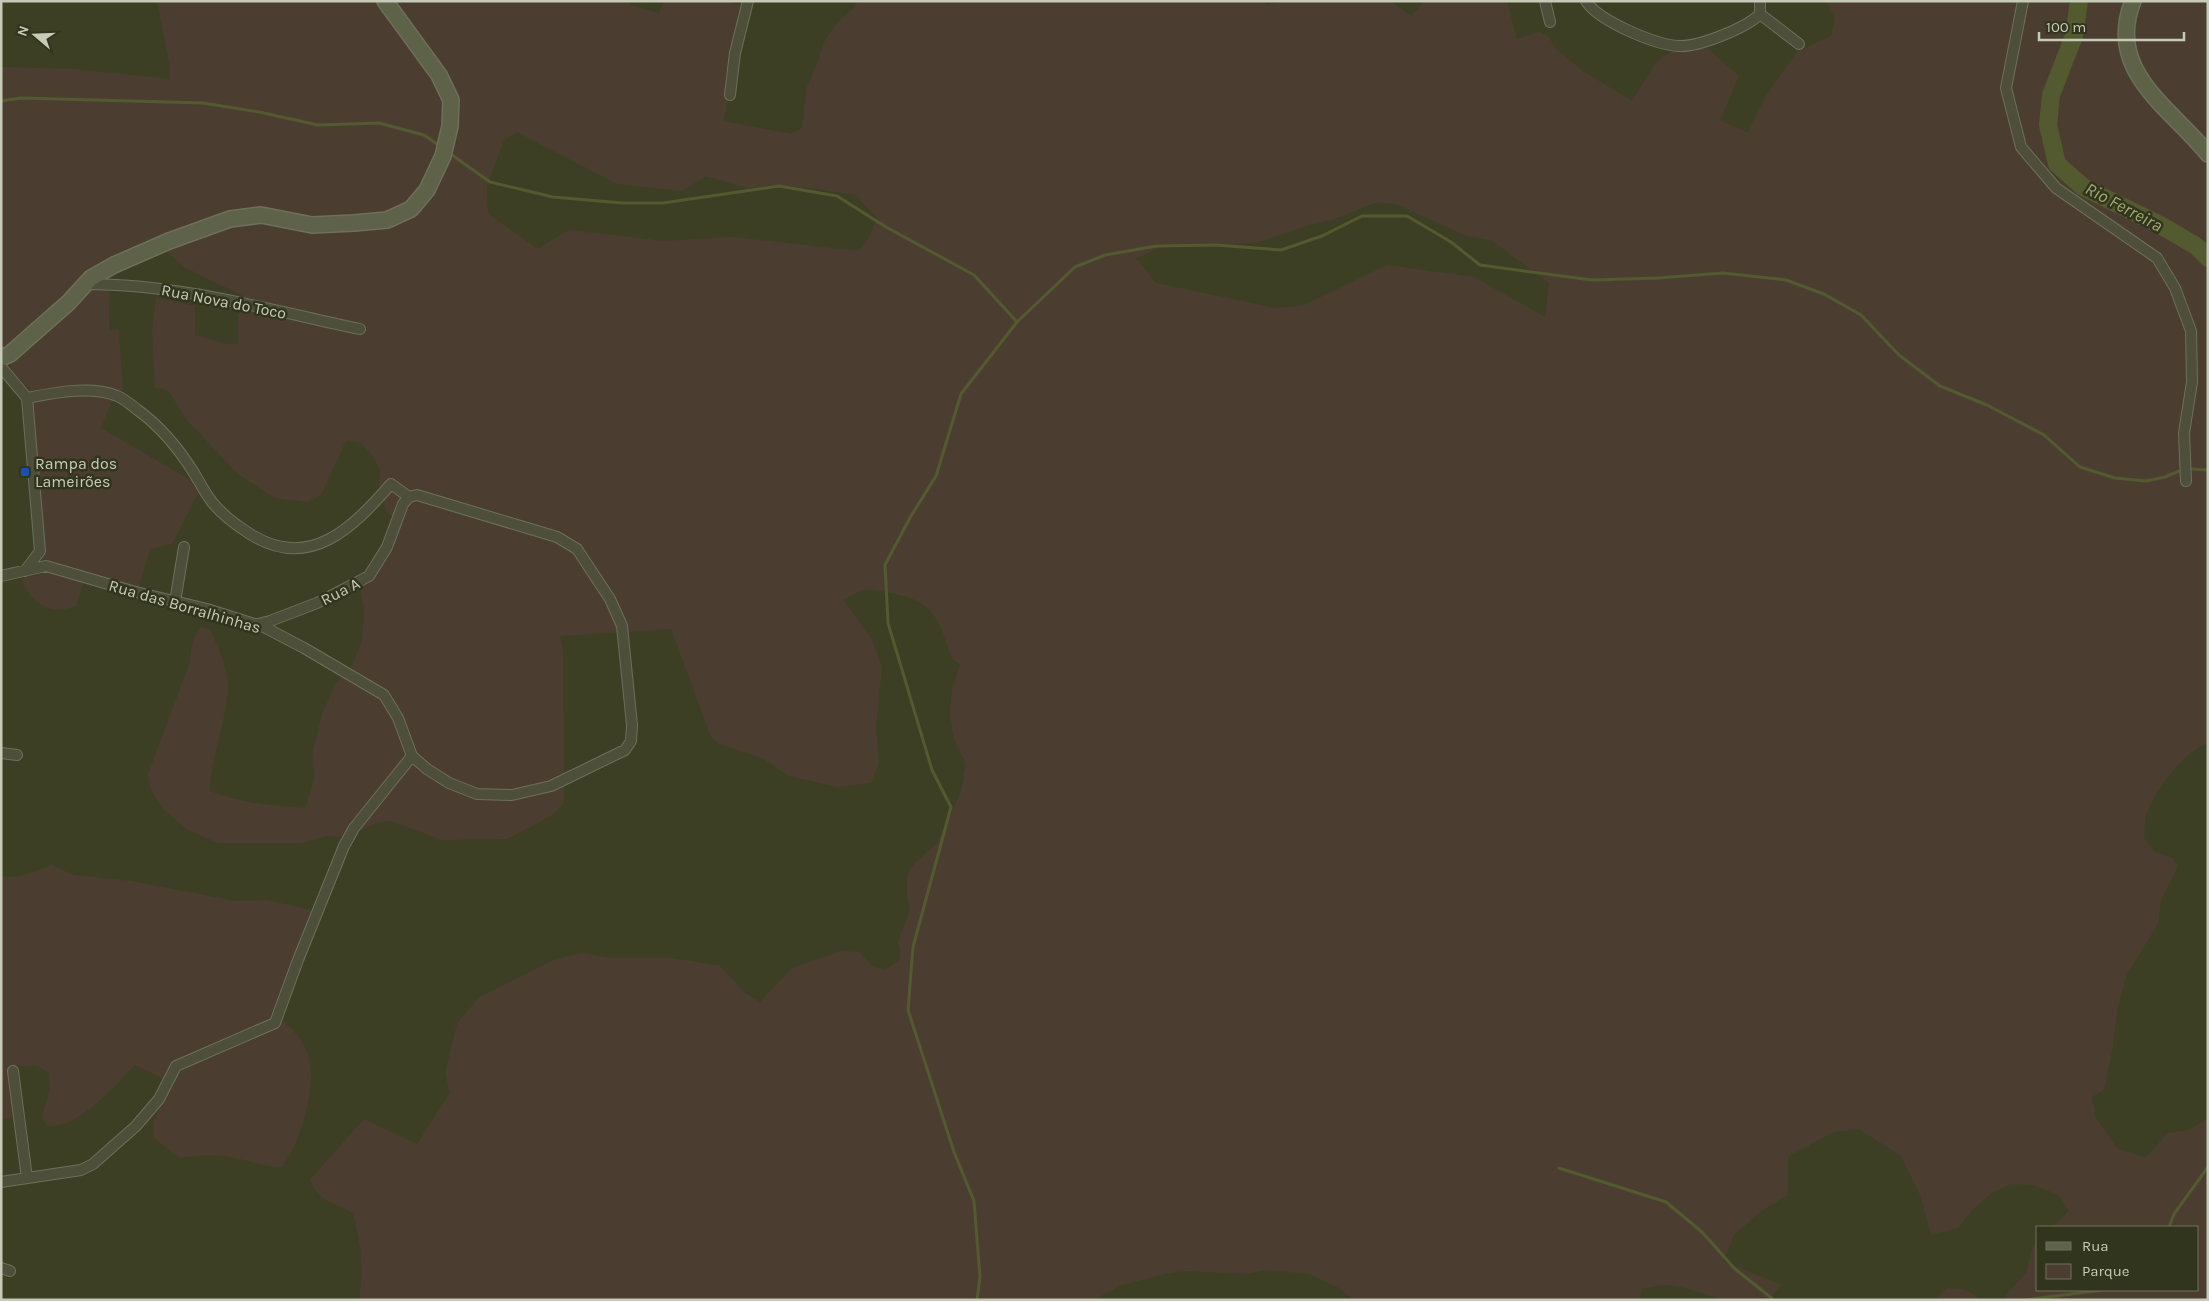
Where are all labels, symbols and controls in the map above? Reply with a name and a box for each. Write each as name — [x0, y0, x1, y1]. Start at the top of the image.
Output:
north arrow — [10, 10, 60, 60]
scale bar — [2039, 10, 2184, 42]
text: 100 m — [2046, 18, 2086, 36]
text: N — [14, 23, 33, 38]
water label: Rio Ferreira — [2081, 177, 2167, 237]
street label: Rua Nova do Toco — [160, 280, 288, 323]
place label: Rampa dos Lameirões — [35, 454, 117, 491]
marker: Rampa dos Lameirões — [19, 466, 31, 478]
street label: Rua A — [318, 574, 363, 609]
street label: Rua das Borralhinhas — [107, 576, 263, 637]
legend — [2036, 1226, 2199, 1291]
text: Rua — [2082, 1237, 2109, 1255]
text: Parque — [2082, 1262, 2130, 1280]

